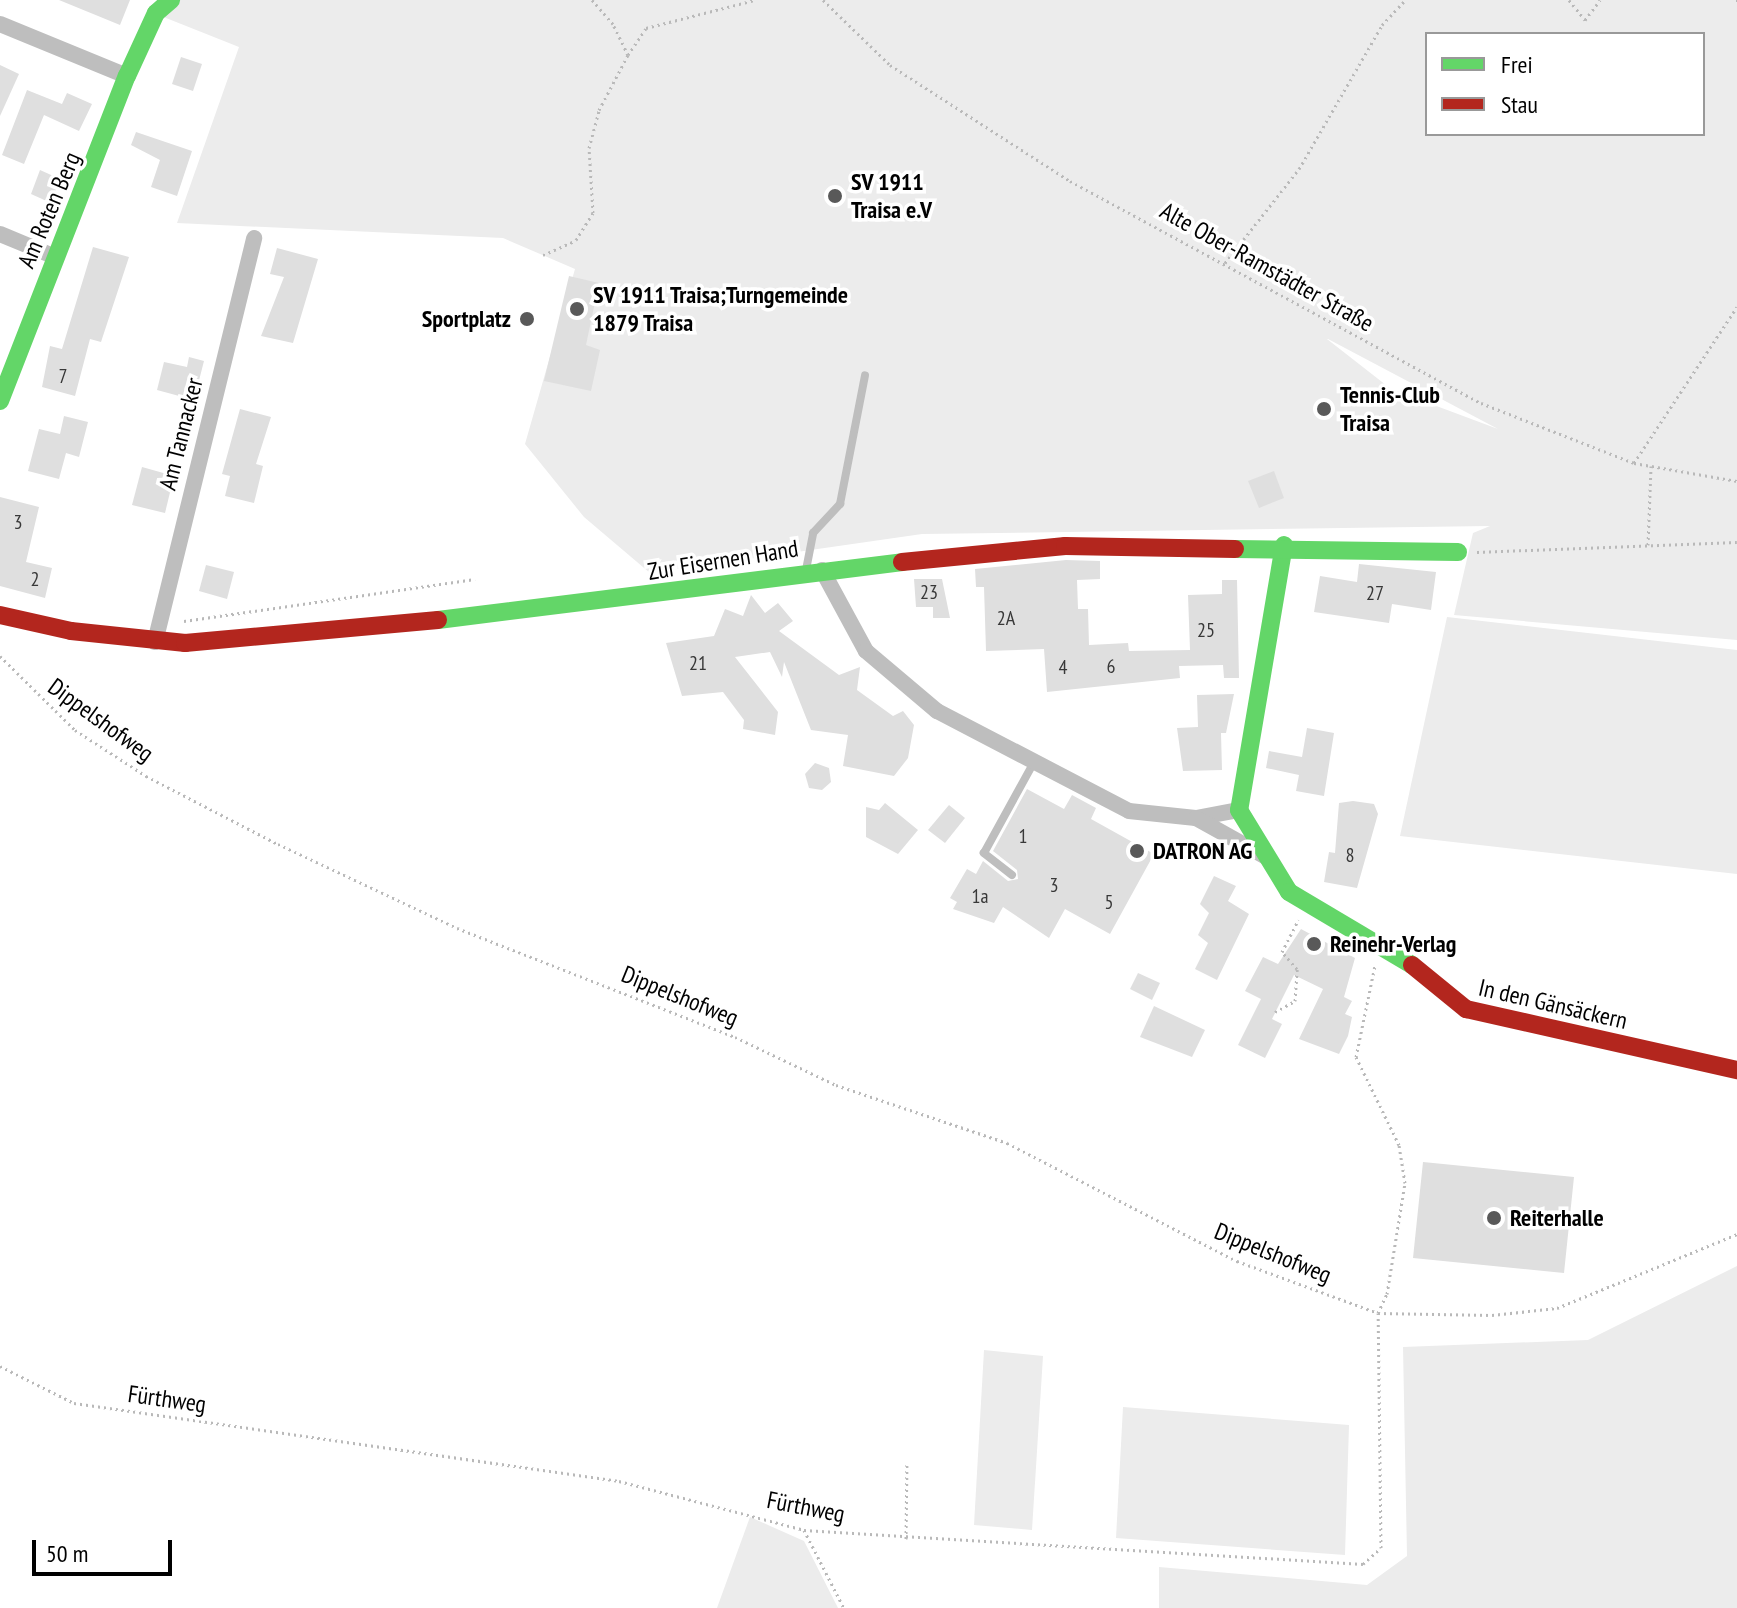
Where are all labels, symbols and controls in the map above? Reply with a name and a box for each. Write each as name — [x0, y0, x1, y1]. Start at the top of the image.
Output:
legend — [1425, 32, 1705, 136]
text: Frei — [1501, 49, 1533, 80]
text: Stau — [1501, 89, 1538, 120]
street label: Am Roten Berg — [12, 148, 86, 272]
place label: SV 1911 Traisa e.V — [851, 168, 932, 224]
marker: SV 1911 Traisa e.V — [826, 187, 844, 205]
street label: Alte Ober-Ramstädter Straße — [1155, 196, 1379, 338]
place label: SV 1911 Traisa;Turngemeinde 1879 Traisa — [593, 281, 849, 337]
marker: SV 1911 Traisa;Turngemeinde 1879 Traisa — [568, 300, 586, 318]
place label: Sportplatz — [422, 305, 511, 333]
marker: Sportplatz — [518, 310, 536, 328]
house number: 7 — [59, 364, 67, 388]
street label: Am Tannacker — [153, 375, 209, 493]
place label: Tennis-Club Traisa — [1340, 381, 1440, 437]
marker: Tennis-Club Traisa — [1315, 400, 1333, 418]
house number: 3 — [14, 510, 22, 534]
street label: Zur Eisernen Hand — [646, 534, 800, 586]
house number: 2 — [31, 567, 39, 591]
house number: 23 — [920, 580, 938, 604]
house number: 27 — [1366, 581, 1384, 605]
house number: 2A — [997, 606, 1015, 630]
house number: 25 — [1197, 618, 1215, 642]
house number: 21 — [689, 651, 707, 675]
house number: 6 — [1107, 654, 1115, 678]
house number: 4 — [1059, 655, 1067, 679]
street label: Dippelshofweg — [43, 672, 159, 768]
house number: 1 — [1019, 824, 1027, 848]
place label: DATRON AG — [1153, 837, 1253, 865]
marker: DATRON AG — [1128, 842, 1146, 860]
house number: 8 — [1346, 843, 1354, 867]
house number: 3 — [1050, 873, 1058, 897]
house number: 1a — [972, 884, 988, 908]
house number: 5 — [1105, 890, 1113, 914]
place label: Reinehr-Verlag — [1330, 930, 1456, 958]
marker: Reinehr-Verlag — [1305, 935, 1323, 953]
street label: Dippelshofweg — [617, 960, 743, 1032]
street label: In den Gänsäckern — [1476, 973, 1630, 1035]
place label: Reiterhalle — [1510, 1204, 1604, 1232]
marker: Reiterhalle — [1485, 1209, 1503, 1227]
street label: Dippelshofweg — [1210, 1217, 1336, 1289]
street label: Fürthweg — [126, 1379, 208, 1419]
street label: Fürthweg — [765, 1485, 847, 1529]
scale bar — [36, 1524, 176, 1574]
text: 50 m — [46, 1538, 88, 1569]

